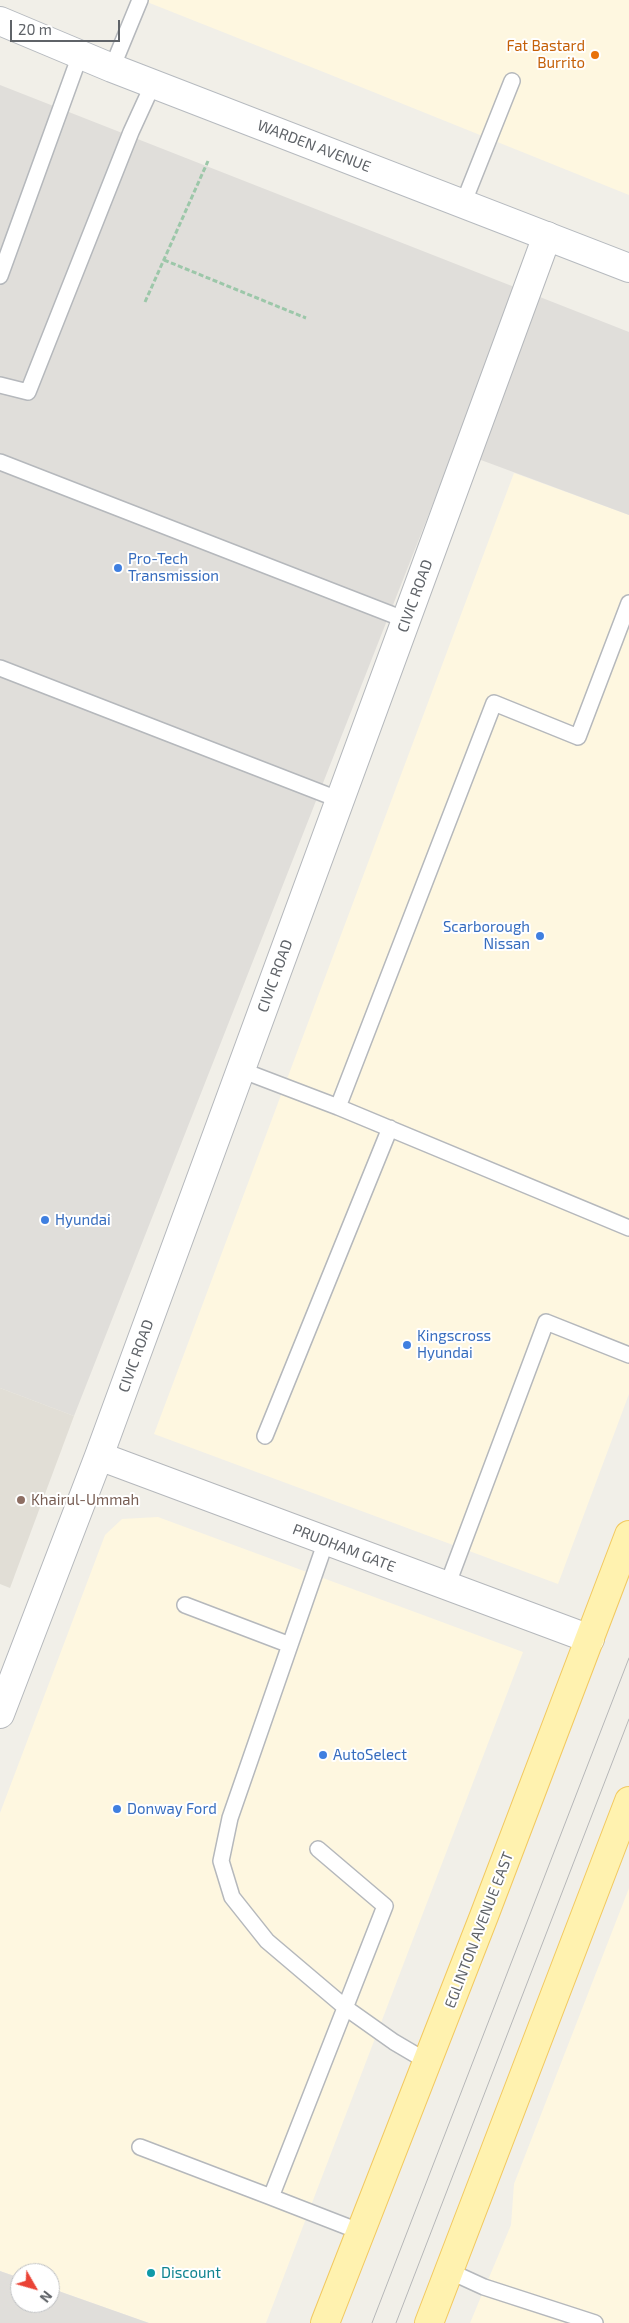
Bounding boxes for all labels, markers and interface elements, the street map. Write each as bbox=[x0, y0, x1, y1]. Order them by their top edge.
scale bar bbox=[12, 10, 122, 42]
text: 20 m bbox=[18, 20, 52, 38]
place label: Fat Bastard Burrito bbox=[506, 37, 585, 72]
marker: Fat Bastard Burrito bbox=[589, 49, 601, 61]
street label: WARDEN AVENUE bbox=[255, 116, 373, 176]
place label: Pro-Tech Transmission bbox=[128, 550, 219, 585]
street label: CIVIC ROAD bbox=[394, 557, 436, 635]
marker: Pro-Tech Transmission bbox=[112, 562, 124, 574]
place label: Scarborough Nissan bbox=[443, 918, 530, 953]
marker: Scarborough Nissan bbox=[534, 930, 546, 942]
street label: CIVIC ROAD bbox=[254, 937, 296, 1015]
place label: Hyundai bbox=[55, 1211, 111, 1229]
marker: Hyundai bbox=[39, 1214, 51, 1226]
street label: CIVIC ROAD bbox=[115, 1317, 157, 1395]
place label: Kingscross Hyundai bbox=[417, 1327, 491, 1362]
marker: Kingscross Hyundai bbox=[401, 1339, 413, 1351]
place label: Khairul-Ummah bbox=[31, 1491, 139, 1509]
marker: Khairul-Ummah bbox=[15, 1494, 27, 1506]
street label: PRUDHAM GATE bbox=[290, 1520, 398, 1576]
place label: AutoSelect bbox=[333, 1746, 407, 1764]
marker: AutoSelect bbox=[317, 1749, 329, 1761]
place label: Donway Ford bbox=[127, 1800, 217, 1818]
marker: Donway Ford bbox=[111, 1803, 123, 1815]
street label: EGLINTON AVENUE EAST bbox=[441, 1849, 517, 2011]
north arrow bbox=[10, 2263, 60, 2313]
place label: Discount bbox=[161, 2264, 221, 2282]
marker: Discount bbox=[145, 2267, 157, 2279]
text: N bbox=[37, 2288, 56, 2306]

